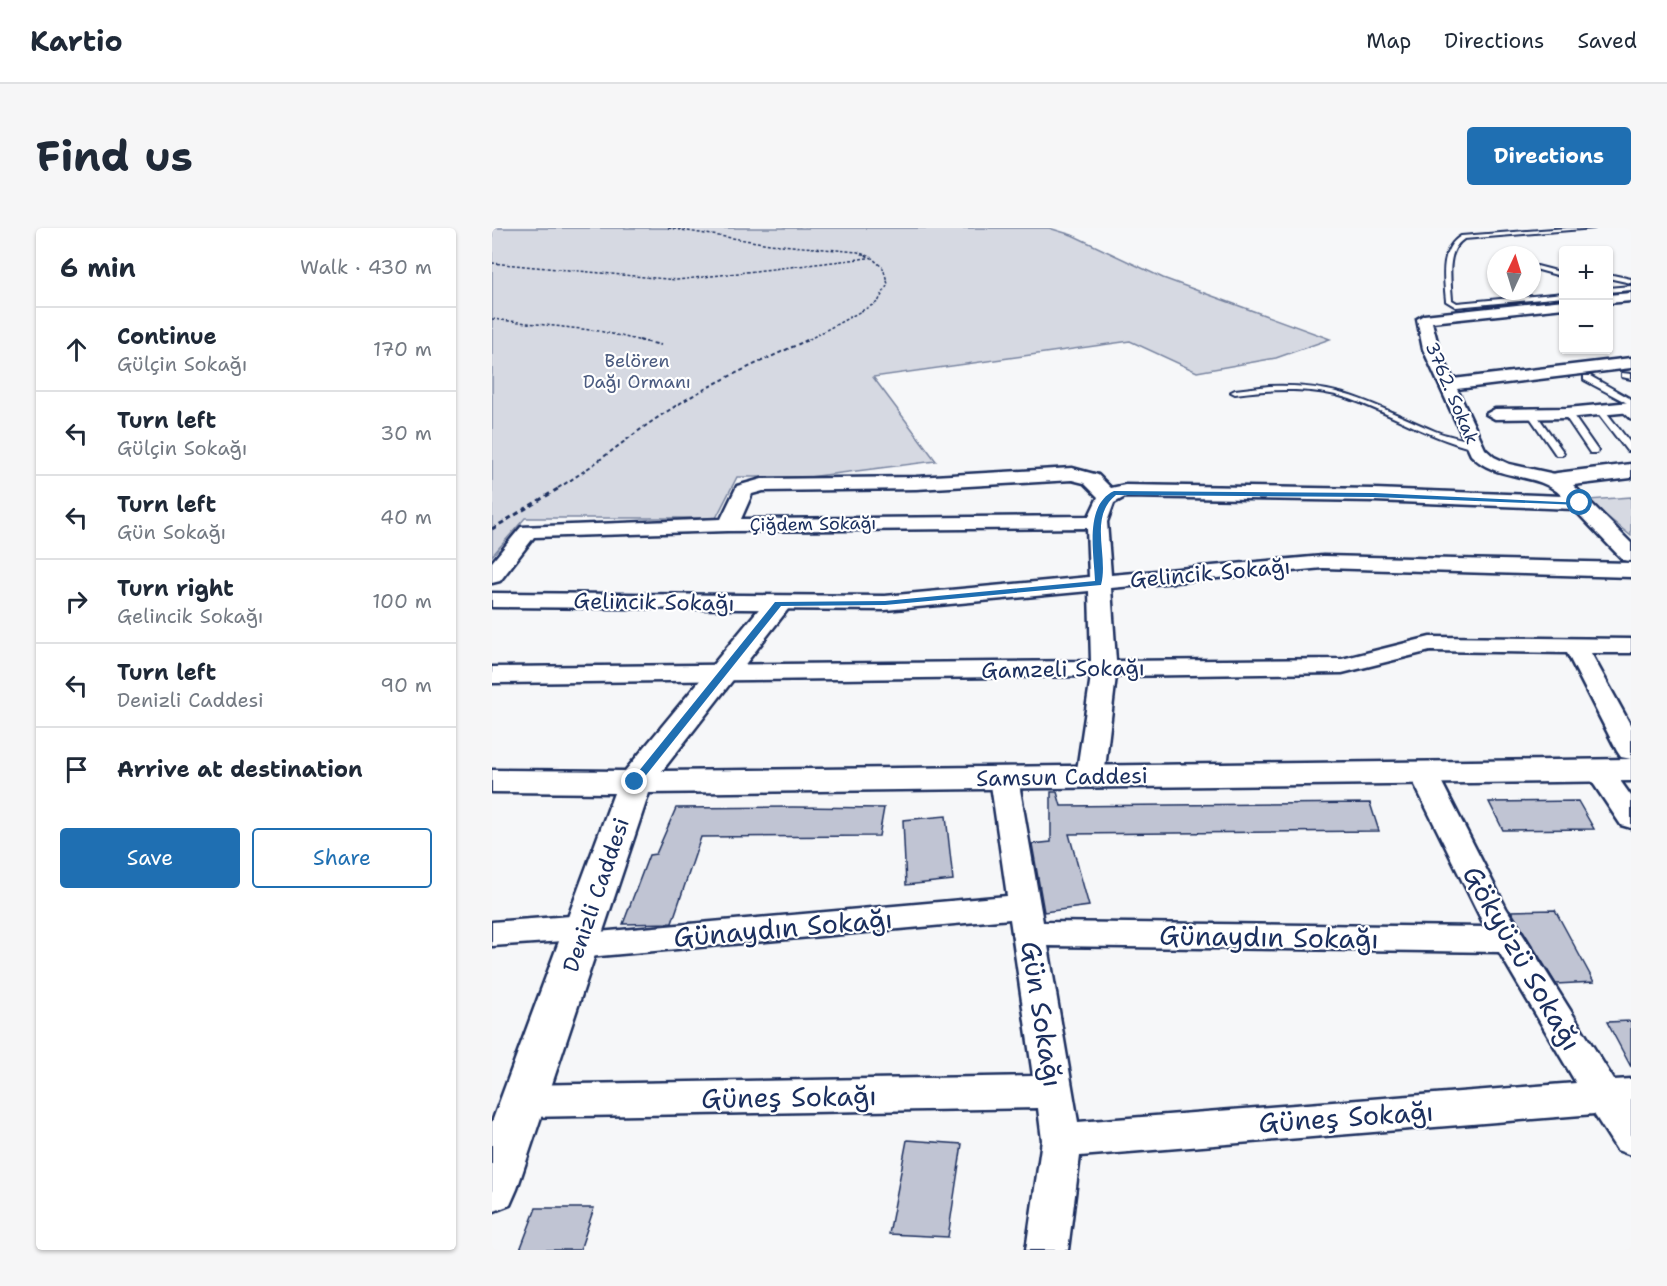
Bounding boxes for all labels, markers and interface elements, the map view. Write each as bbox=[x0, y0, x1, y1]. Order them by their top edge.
text: Kartio bbox=[30, 22, 123, 60]
text: Map bbox=[1366, 27, 1411, 55]
text: Directions bbox=[1444, 27, 1544, 55]
text: Saved bbox=[1577, 27, 1637, 55]
button: Directions bbox=[1467, 127, 1631, 185]
text: Find us bbox=[36, 128, 193, 184]
north arrow bbox=[1487, 246, 1541, 300]
map controls bbox=[1559, 246, 1613, 354]
button: + bbox=[1559, 246, 1613, 300]
text: 6 min bbox=[60, 250, 136, 285]
text: Walk · 430 m bbox=[300, 254, 432, 280]
button: − bbox=[1559, 300, 1613, 354]
text: Continue bbox=[117, 322, 217, 351]
icon: ahead bbox=[60, 333, 93, 366]
text: 170 m bbox=[373, 336, 432, 362]
street label: 3762. Sokak bbox=[1420, 338, 1484, 448]
park label: Belören Dağı Ormanı bbox=[583, 349, 691, 394]
text: Gülçin Sokağı bbox=[117, 351, 247, 377]
text: Turn left bbox=[117, 406, 216, 435]
icon: left bbox=[60, 417, 93, 450]
text: 30 m bbox=[380, 420, 432, 446]
text: Gülçin Sokağı bbox=[117, 435, 247, 461]
route start bbox=[1566, 489, 1592, 515]
text: Turn left bbox=[117, 490, 216, 519]
icon: left bbox=[60, 501, 93, 534]
text: 40 m bbox=[380, 504, 432, 530]
street label: Çiğdem Sokağı bbox=[749, 511, 877, 537]
text: Gün Sokağı bbox=[117, 519, 226, 545]
street label: Gelincik Sokağı bbox=[1128, 552, 1292, 594]
text: Turn right bbox=[117, 574, 234, 603]
icon: right bbox=[60, 585, 93, 618]
street label: Gelincik Sokağı bbox=[573, 586, 735, 618]
text: 100 m bbox=[372, 588, 432, 614]
text: Gelincik Sokağı bbox=[117, 603, 263, 629]
street label: Gamzeli Sokağı bbox=[981, 653, 1145, 685]
text: Turn left bbox=[117, 658, 216, 687]
icon: left bbox=[60, 669, 93, 702]
text: 90 m bbox=[380, 672, 432, 698]
text: Denizli Caddesi bbox=[117, 687, 264, 713]
icon: arrive bbox=[60, 753, 93, 786]
text: Arrive at destination bbox=[117, 755, 363, 784]
street label: Samsun Caddesi bbox=[976, 761, 1148, 793]
route end bbox=[621, 768, 647, 794]
street label: Denizli Caddesi bbox=[556, 814, 636, 976]
button: Save bbox=[60, 828, 240, 888]
button: Share bbox=[252, 828, 432, 888]
street label: Gökyüzü Sokağı bbox=[1454, 859, 1590, 1057]
street label: Günaydın Sokağı bbox=[672, 900, 894, 956]
street label: Günaydın Sokağı bbox=[1159, 917, 1379, 957]
street label: Gün Sokağı bbox=[1012, 938, 1072, 1090]
street label: Güneş Sokağı bbox=[701, 1077, 877, 1117]
street label: Güneş Sokağı bbox=[1257, 1092, 1435, 1142]

